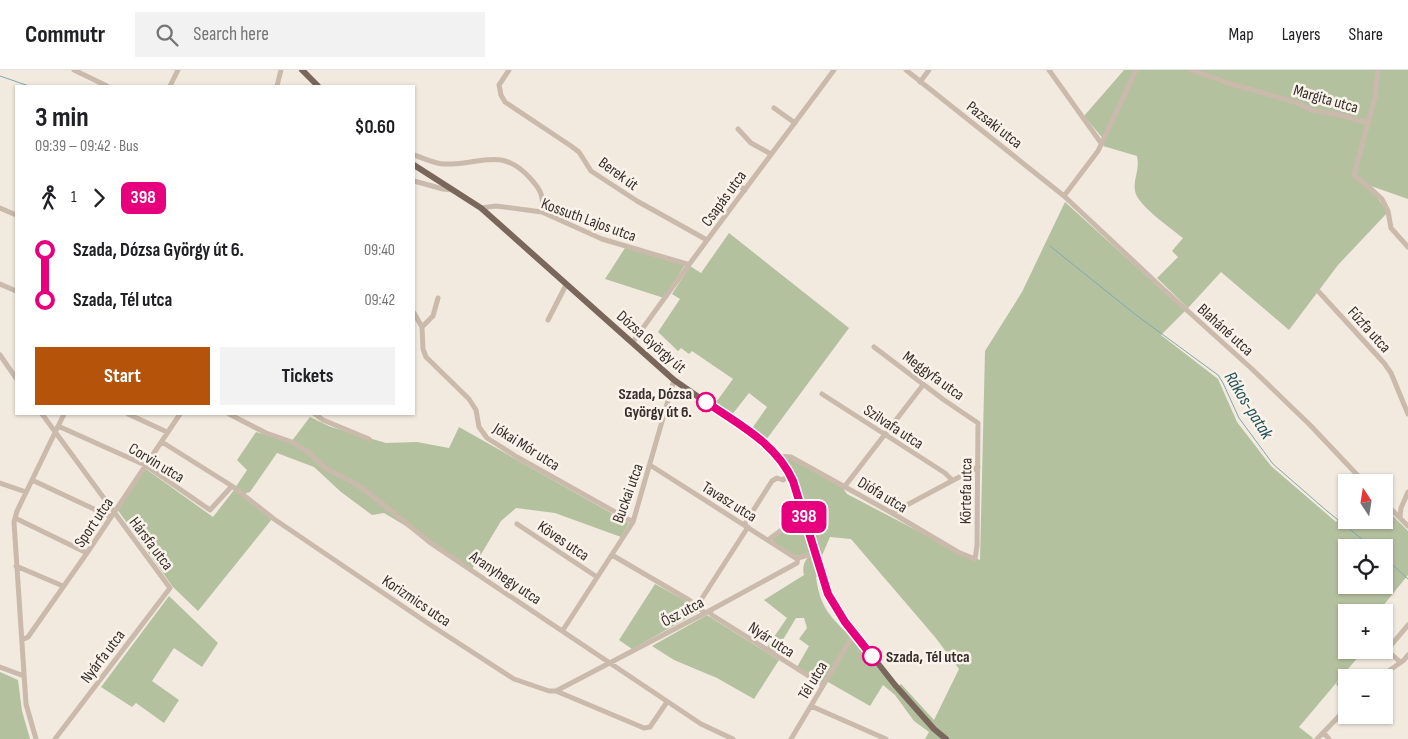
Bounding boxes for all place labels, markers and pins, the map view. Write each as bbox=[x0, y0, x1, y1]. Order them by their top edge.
place label: Szada, Dózsa György út 6. bbox=[618, 385, 692, 422]
marker: Szada, Dózsa György út 6. bbox=[696, 392, 716, 412]
marker: Szada, Tél utca bbox=[862, 646, 882, 666]
place label: Szada, Tél utca bbox=[886, 648, 970, 667]

